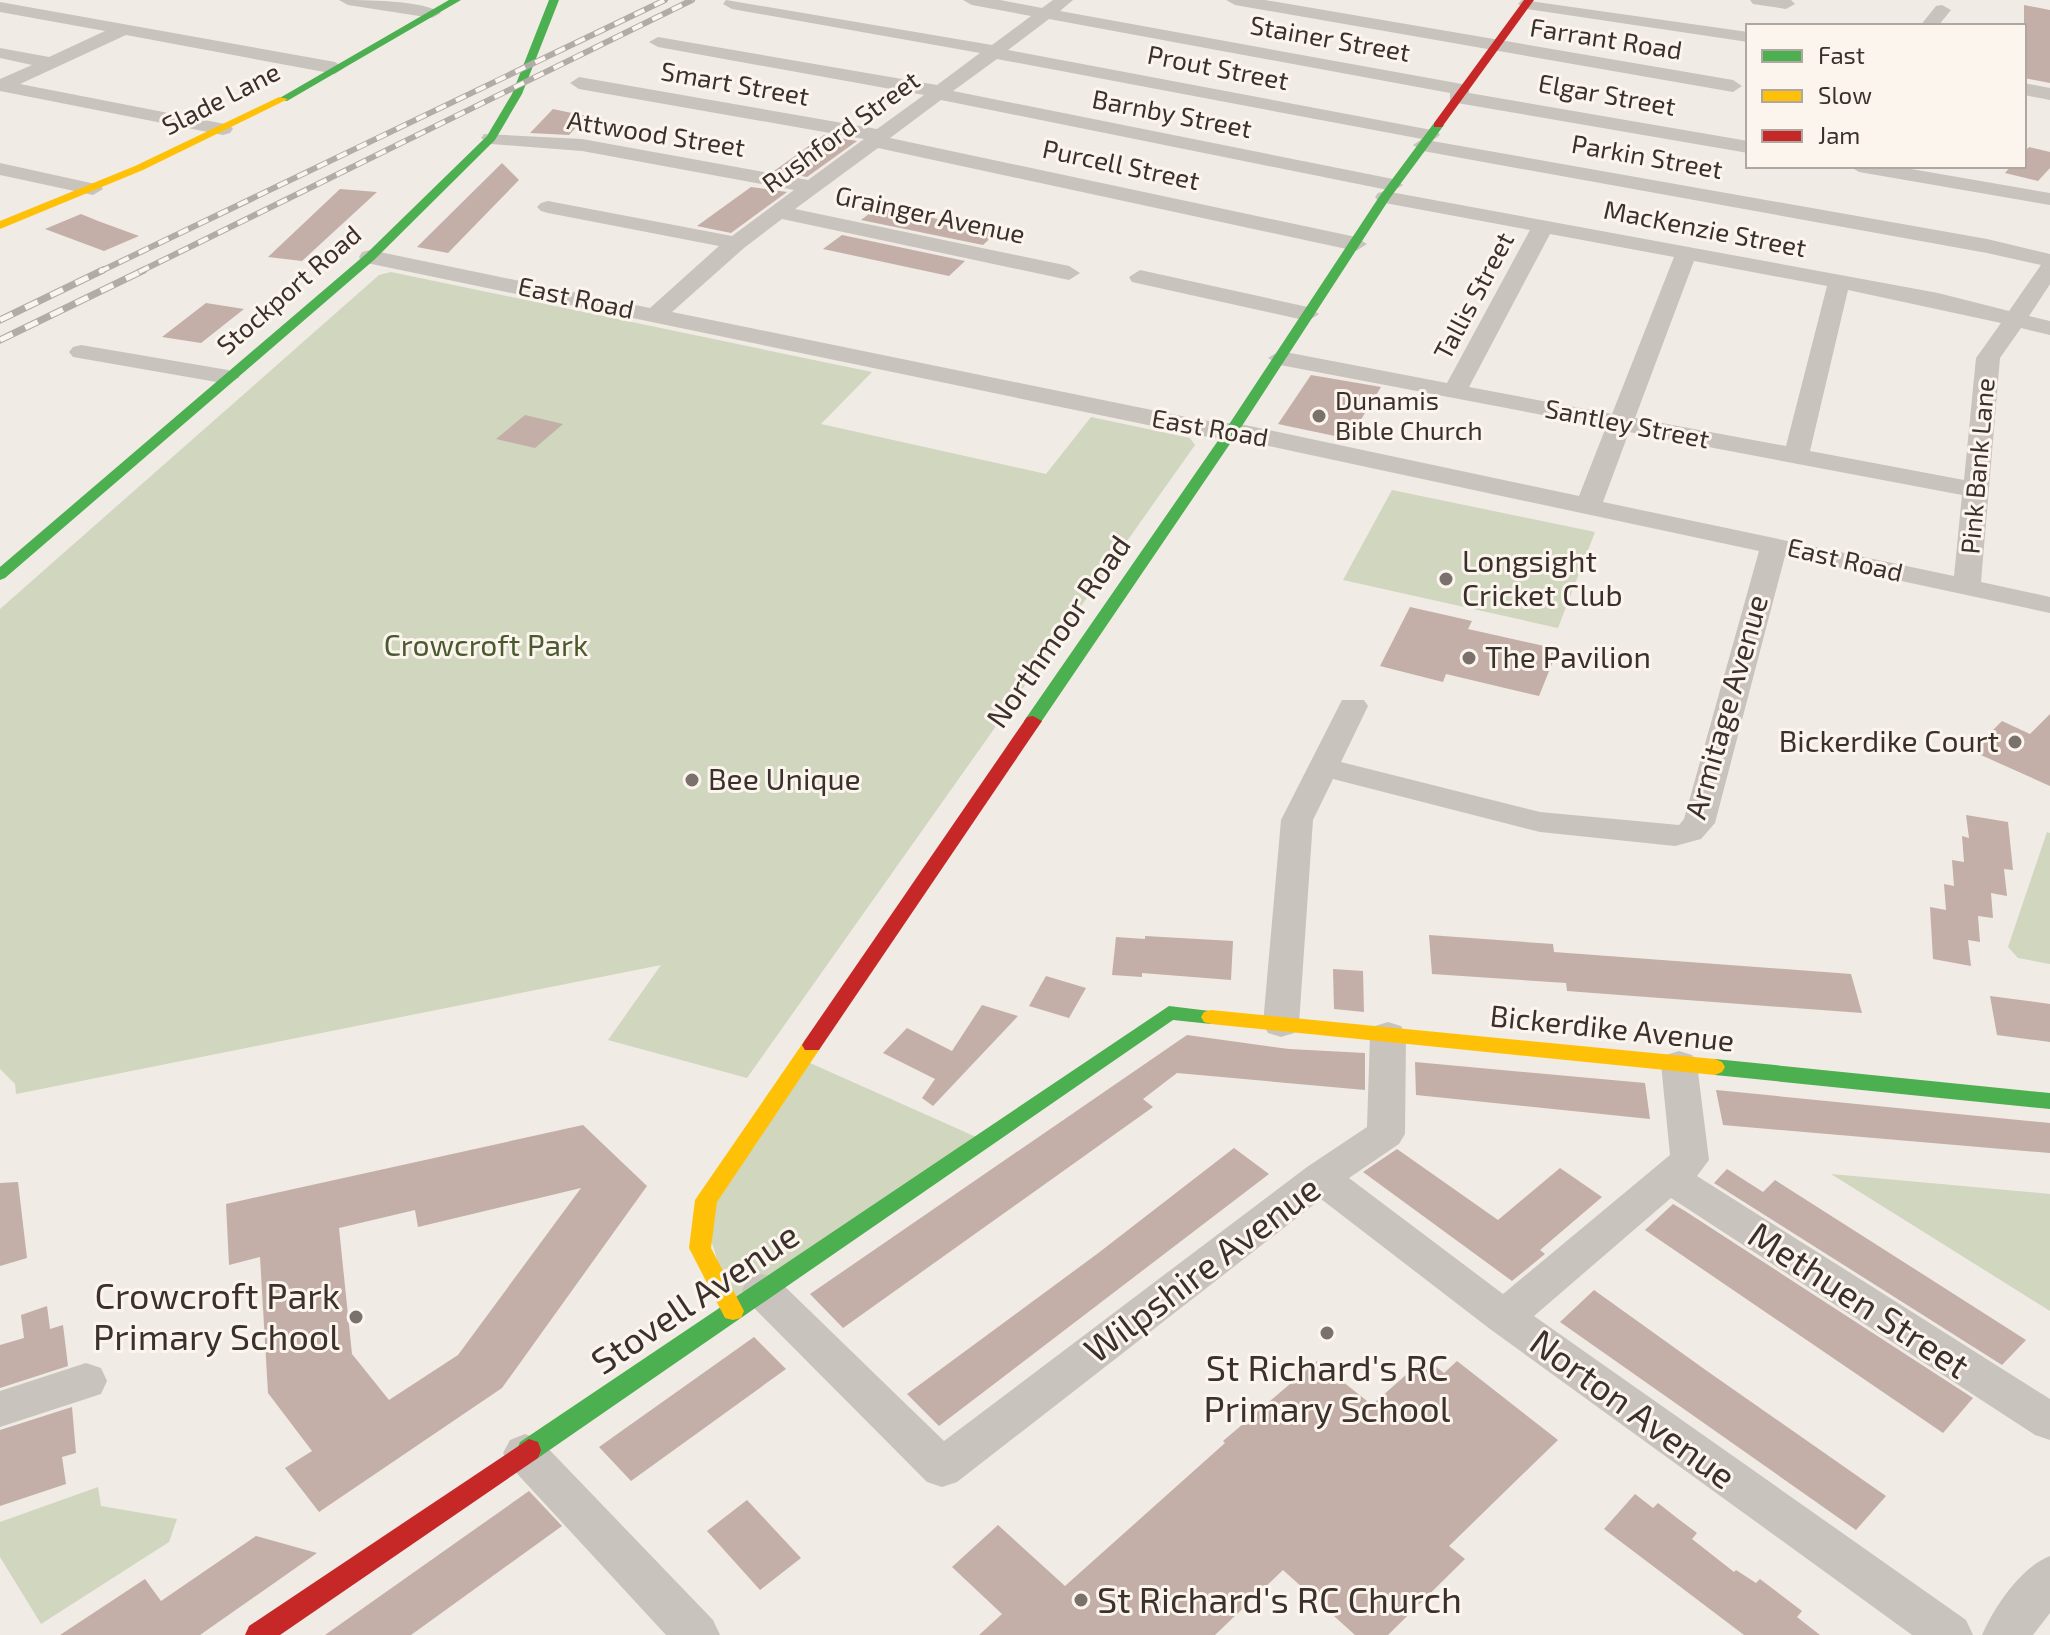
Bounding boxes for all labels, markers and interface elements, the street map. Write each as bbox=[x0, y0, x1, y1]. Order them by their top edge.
street label: Stainer Street bbox=[1248, 8, 1413, 67]
street label: Farrant Road bbox=[1528, 10, 1684, 65]
legend bbox=[1746, 24, 2026, 168]
street label: Prout Street bbox=[1145, 38, 1292, 95]
text: Fast bbox=[1818, 40, 1865, 69]
street label: Smart Street bbox=[659, 54, 812, 111]
street label: Slade Lane bbox=[156, 55, 284, 141]
street label: Rushford Street bbox=[755, 63, 925, 198]
street label: Elgar Street bbox=[1536, 66, 1678, 121]
text: Slow bbox=[1818, 80, 1872, 109]
street label: Barnby Street bbox=[1090, 82, 1255, 143]
street label: Attwood Street bbox=[565, 103, 747, 162]
text: Jam bbox=[1818, 120, 1860, 149]
street label: Parkin Street bbox=[1569, 127, 1725, 184]
street label: Purcell Street bbox=[1040, 132, 1203, 195]
street label: Grainger Avenue bbox=[833, 178, 1028, 249]
street label: MacKenzie Street bbox=[1601, 193, 1809, 262]
street label: Stockport Road bbox=[210, 218, 366, 360]
street label: Tallis Street bbox=[1426, 226, 1519, 364]
street label: East Road bbox=[516, 269, 637, 324]
street label: Pink Bank Lane bbox=[1953, 377, 2000, 555]
place label: Dunamis Bible Church bbox=[1335, 384, 1483, 445]
street label: Santley Street bbox=[1543, 391, 1712, 454]
street label: East Road bbox=[1150, 401, 1271, 452]
marker: Dunamis Bible Church bbox=[1310, 407, 1328, 425]
street label: Northmoor Road bbox=[978, 528, 1137, 734]
street label: East Road bbox=[1785, 530, 1906, 587]
place label: Longsight Cricket Club bbox=[1462, 542, 1623, 612]
marker: Longsight Cricket Club bbox=[1437, 570, 1455, 588]
street label: Armitage Avenue bbox=[1676, 590, 1774, 823]
park label: Crowcroft Park bbox=[384, 626, 588, 662]
place label: The Pavilion bbox=[1485, 638, 1651, 674]
marker: The Pavilion bbox=[1460, 649, 1478, 667]
place label: Bickerdike Court bbox=[1779, 722, 1999, 758]
marker: Bickerdike Court bbox=[2006, 733, 2024, 751]
place label: Bee Unique bbox=[708, 760, 861, 796]
marker: Bee Unique bbox=[683, 771, 701, 789]
street label: Bickerdike Avenue bbox=[1488, 996, 1736, 1058]
street label: Wilpshire Avenue bbox=[1075, 1165, 1327, 1370]
street label: Methuen Street bbox=[1741, 1211, 1978, 1386]
street label: Stovell Avenue bbox=[582, 1212, 806, 1382]
place label: Crowcroft Park Primary School bbox=[93, 1273, 340, 1357]
marker: Crowcroft Park Primary School bbox=[347, 1308, 365, 1326]
street label: Norton Avenue bbox=[1523, 1319, 1745, 1497]
marker: St Richard's RC Primary School bbox=[1318, 1324, 1336, 1342]
place label: St Richard's RC Primary School bbox=[1204, 1345, 1451, 1429]
place label: St Richard's RC Church bbox=[1097, 1577, 1462, 1620]
marker: St Richard's RC Church bbox=[1072, 1591, 1090, 1609]

